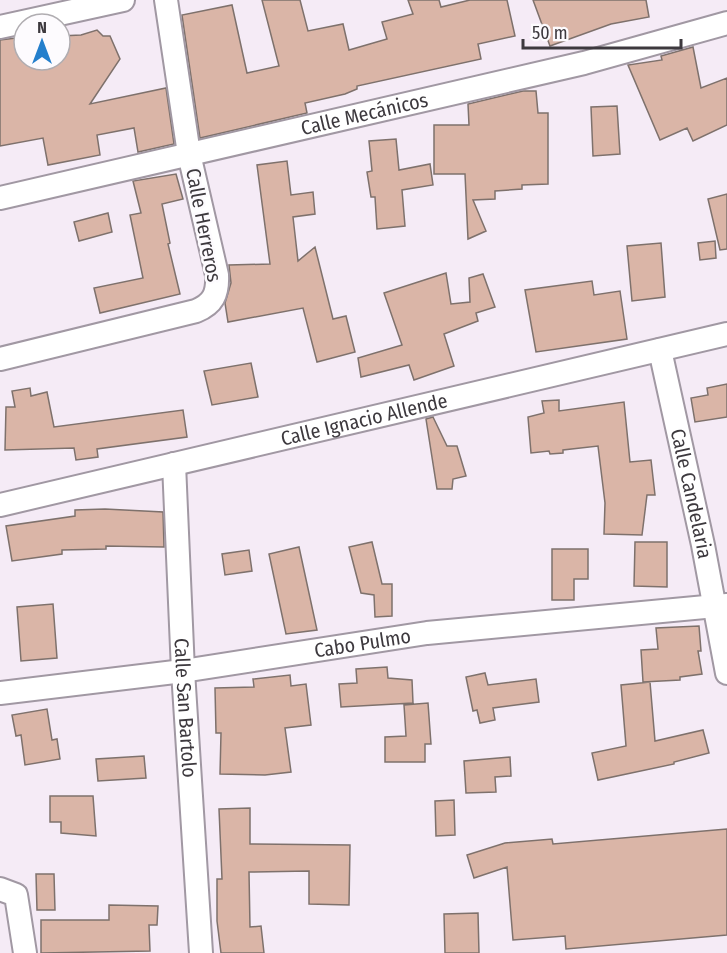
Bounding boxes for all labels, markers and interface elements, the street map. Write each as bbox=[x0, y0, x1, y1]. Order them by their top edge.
north arrow bbox=[12, 12, 72, 72]
scale bar bbox=[523, 12, 680, 50]
text: N bbox=[37, 18, 47, 37]
text: 50 m bbox=[532, 22, 568, 44]
street label: Calle Mecánicos bbox=[298, 87, 430, 140]
street label: Calle Herreros bbox=[181, 166, 227, 284]
street label: Calle Ignacio Allende bbox=[278, 388, 450, 451]
street label: Calle Candelaria bbox=[666, 426, 717, 561]
street label: Cabo Pulmo bbox=[313, 624, 412, 662]
street label: Calle San Bartolo bbox=[170, 637, 202, 778]

